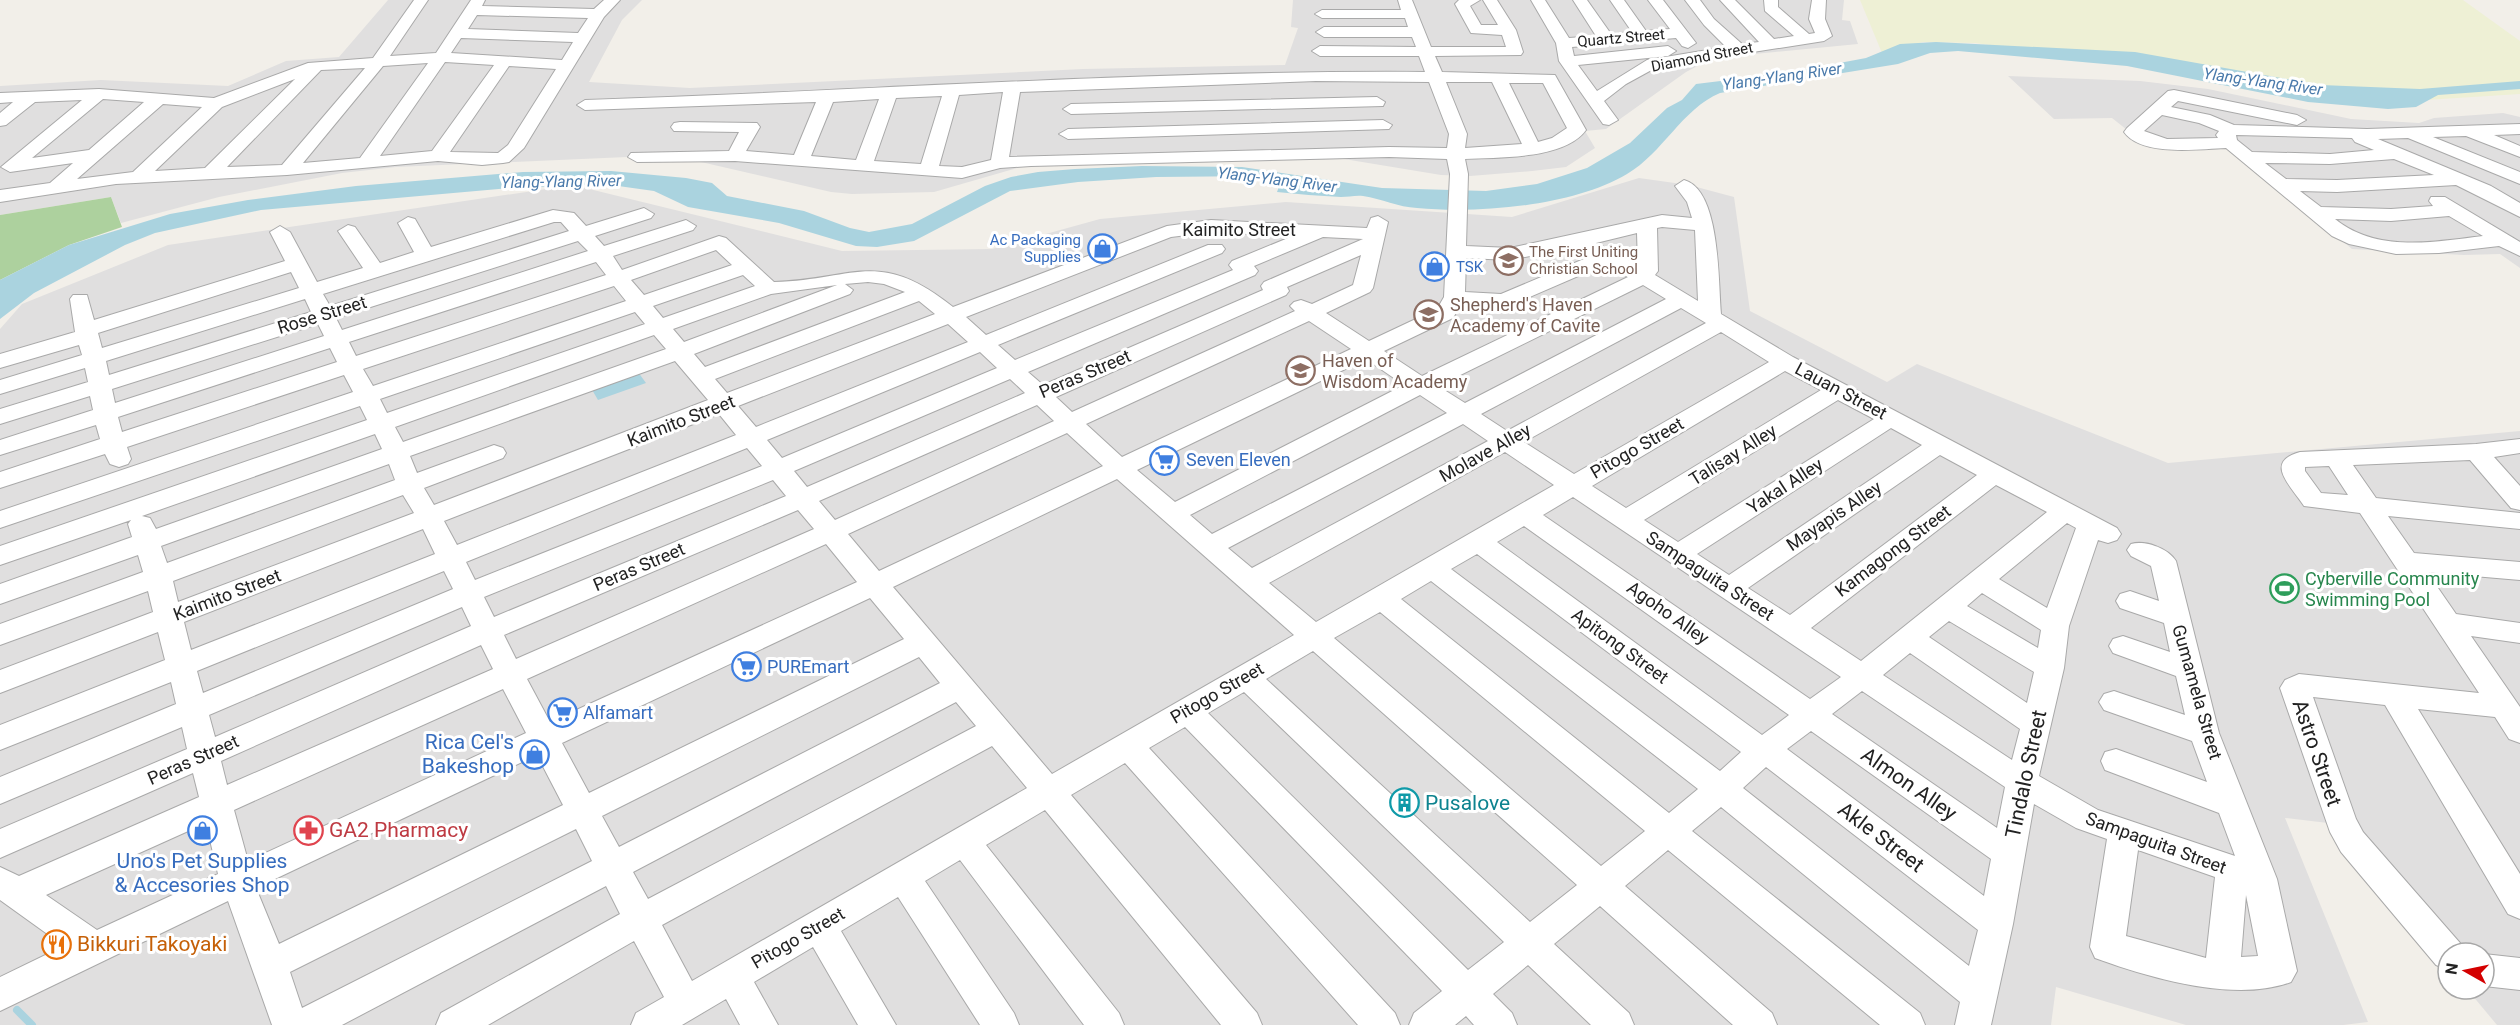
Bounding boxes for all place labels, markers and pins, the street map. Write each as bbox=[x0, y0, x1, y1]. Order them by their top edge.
place label: Ac Packaging Supplies bbox=[990, 231, 1081, 266]
shop icon: Ac Packaging Supplies bbox=[1086, 233, 1118, 265]
place label: The First Uniting Christian School bbox=[1529, 243, 1638, 278]
school or university icon: The First Uniting Christian School bbox=[1492, 245, 1524, 277]
shop icon: TSK bbox=[1419, 251, 1451, 283]
place label: TSK bbox=[1456, 258, 1484, 276]
place label: Shepherd's Haven Academy of Cavite bbox=[1450, 294, 1600, 336]
school or university icon: Shepherd's Haven Academy of Cavite bbox=[1413, 299, 1445, 331]
place label: Haven of Wisdom Academy bbox=[1322, 350, 1468, 392]
school or university icon: Haven of Wisdom Academy bbox=[1285, 355, 1317, 387]
supermarket icon: Seven Eleven bbox=[1149, 444, 1181, 476]
place label: Seven Eleven bbox=[1186, 449, 1291, 470]
place label: Cyberville Community Swimming Pool bbox=[2305, 568, 2480, 610]
sports icon: Cyberville Community Swimming Pool bbox=[2268, 573, 2300, 605]
supermarket icon: PUREmart bbox=[730, 651, 762, 683]
place label: PUREmart bbox=[767, 656, 849, 677]
supermarket icon: Alfamart bbox=[546, 697, 578, 729]
place label: Alfamart bbox=[583, 702, 653, 723]
place label: Rica Cel's Bakeshop bbox=[422, 730, 514, 778]
shop icon: Rica Cel's Bakeshop bbox=[519, 738, 551, 770]
building icon: Pusalove bbox=[1388, 787, 1420, 819]
place label: Pusalove bbox=[1425, 791, 1510, 815]
shop icon: Uno's Pet Supplies & Accesories Shop bbox=[186, 814, 218, 846]
pharmacy icon: GA2 Pharmacy bbox=[292, 814, 324, 846]
place label: GA2 Pharmacy bbox=[329, 818, 468, 842]
place label: Uno's Pet Supplies & Accesories Shop bbox=[114, 849, 290, 897]
restaurant icon: Bikkuri Takoyaki bbox=[40, 928, 72, 960]
place label: Bikkuri Takoyaki bbox=[77, 932, 227, 956]

